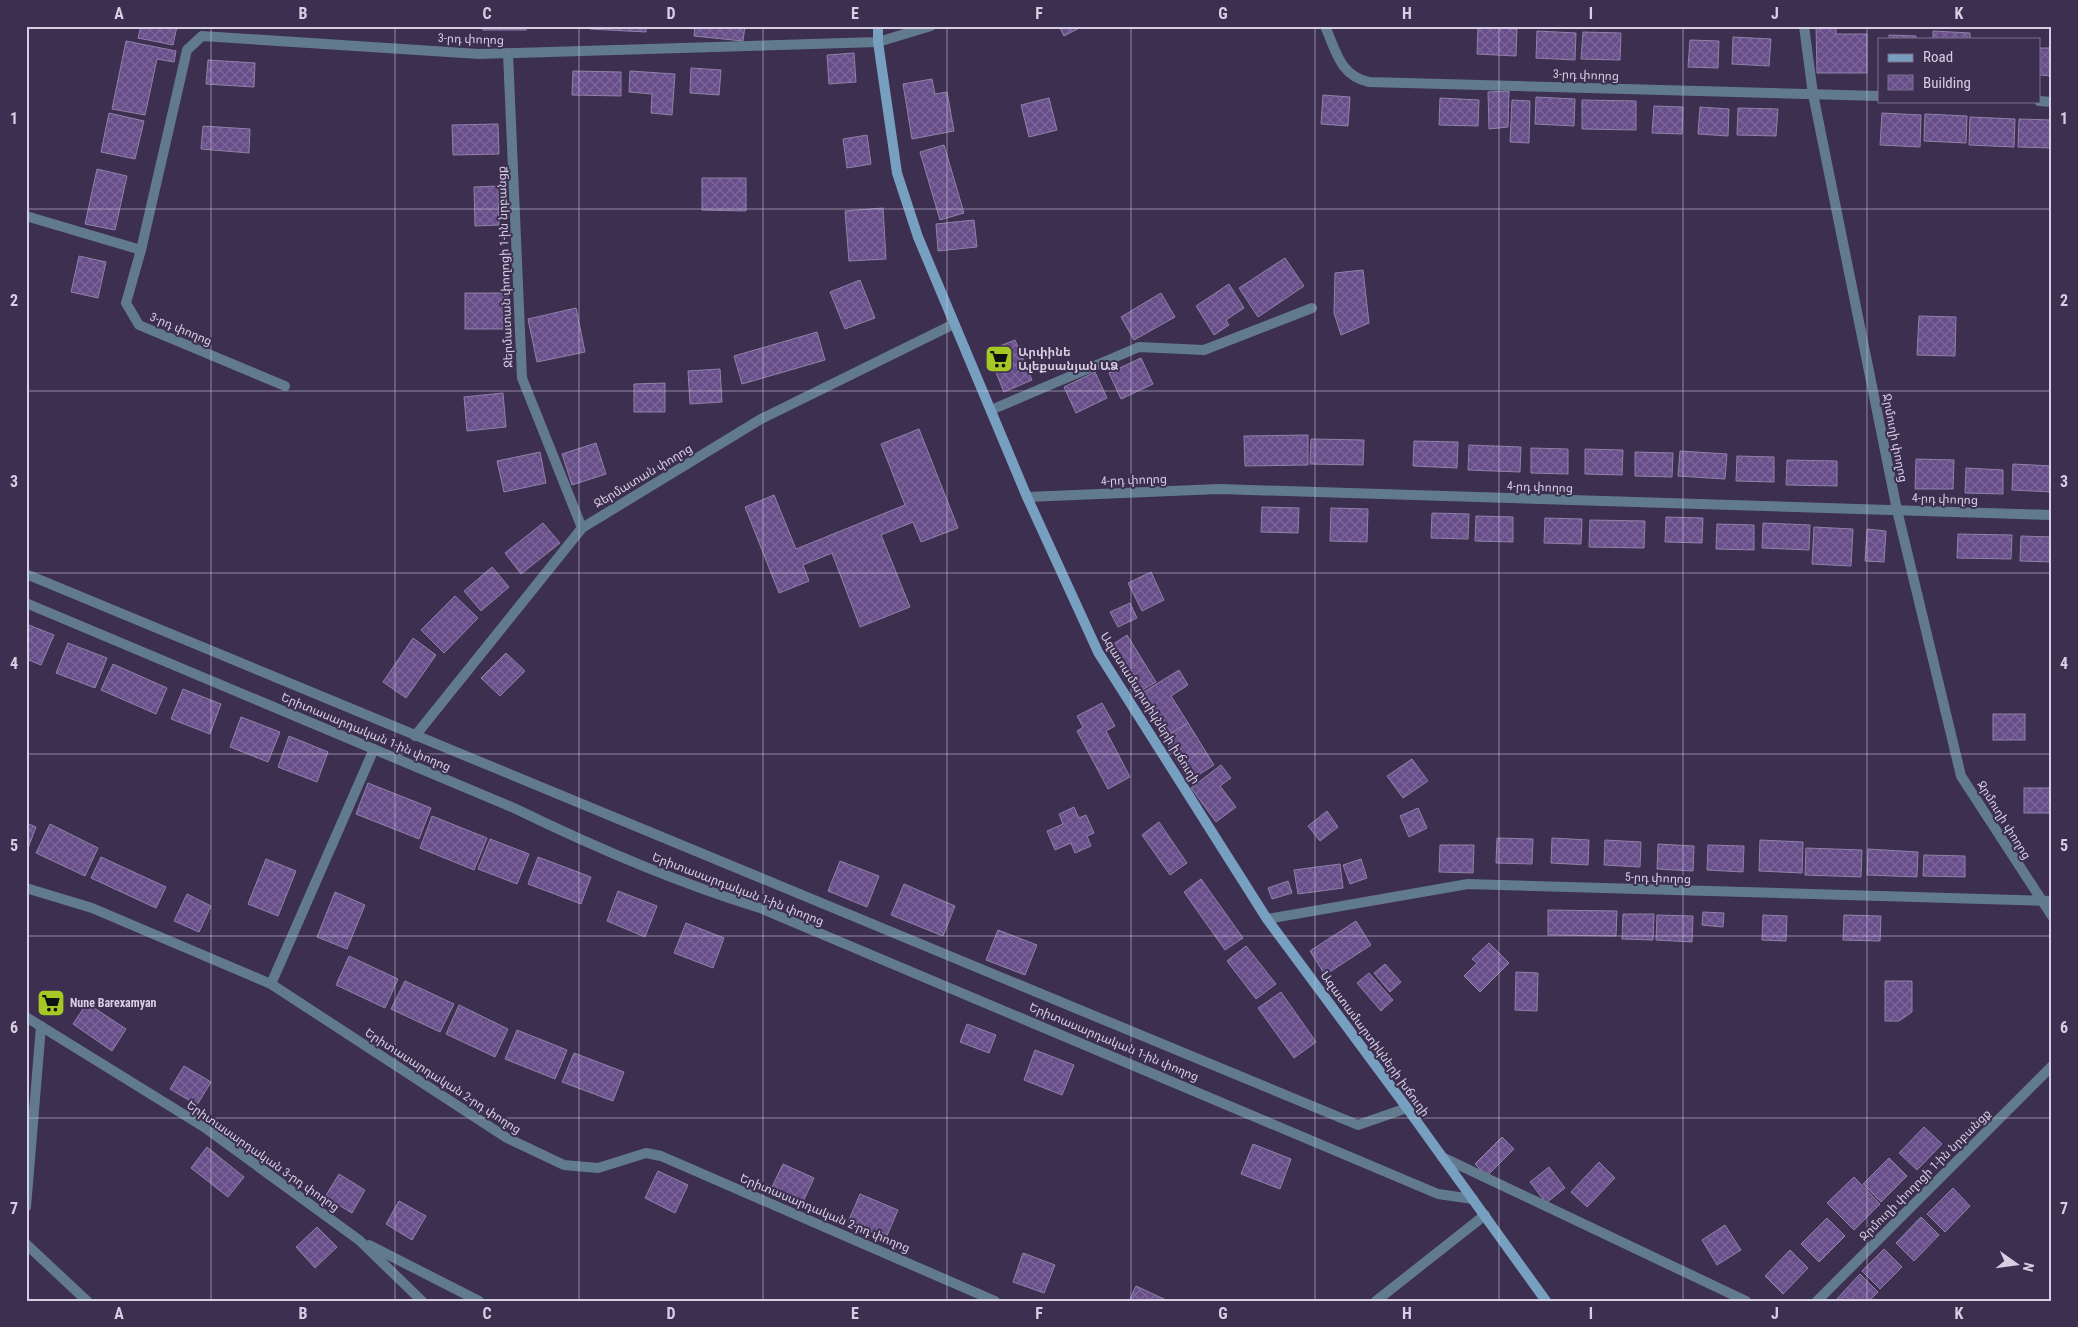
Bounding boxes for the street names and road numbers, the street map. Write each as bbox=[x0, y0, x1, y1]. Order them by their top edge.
street label: 3-րդ փողոց bbox=[438, 31, 504, 47]
street label: 3-րդ փողոց bbox=[1553, 67, 1619, 83]
street label: Ջերմատան փողոցի 1-ին նրբանցք bbox=[494, 166, 516, 368]
street label: 3-րդ փողոց bbox=[148, 310, 214, 348]
street label: Ջրմուղի փողոց bbox=[1880, 393, 1910, 483]
street label: Ջերմատան փողոց bbox=[591, 441, 695, 511]
street label: 4-րդ փողոց bbox=[1101, 472, 1167, 488]
street label: 4-րդ փողոց bbox=[1507, 479, 1573, 495]
street label: 4-րդ փողոց bbox=[1912, 491, 1978, 507]
street label: Ազատամարտիկների խճուղի bbox=[1097, 630, 1203, 786]
street label: Երիտասարդական 1-ին փողոց bbox=[279, 690, 453, 774]
street label: Ջրմուղի փողոց bbox=[1974, 778, 2034, 862]
street label: Երիտասարդական 1-ին փողոց bbox=[650, 850, 826, 928]
street label: 5-րդ փողոց bbox=[1625, 870, 1691, 886]
street label: Ազատամարտիկների խճուղի bbox=[1318, 969, 1432, 1119]
street label: Երիտասարդական 1-ին փողոց bbox=[1027, 1000, 1201, 1084]
street label: Երիտասարդական 2-րդ փողոց bbox=[362, 1025, 524, 1137]
street label: Երիտասարդական 3-րդ փողոց bbox=[184, 1098, 342, 1214]
street label: Ջրմուղի փողոցի 1-ին նրբանցք bbox=[1856, 1106, 1994, 1244]
street label: Երիտասարդական 2-րդ փողոց bbox=[738, 1171, 912, 1255]

